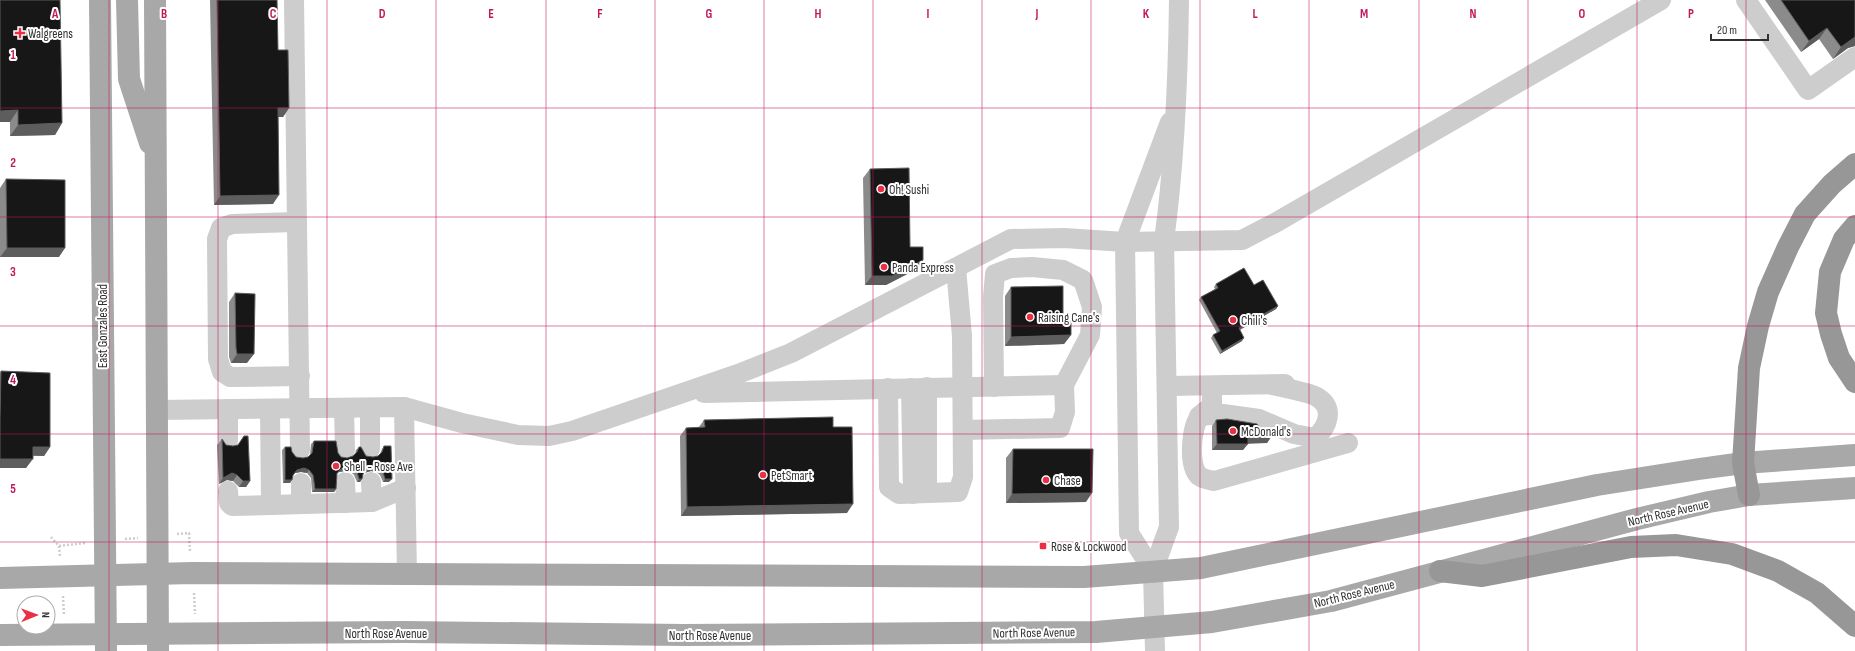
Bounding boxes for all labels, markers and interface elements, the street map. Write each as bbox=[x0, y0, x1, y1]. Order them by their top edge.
text: A bbox=[51, 6, 59, 22]
text: B bbox=[161, 6, 167, 22]
text: C bbox=[270, 6, 277, 22]
text: D bbox=[379, 6, 386, 22]
text: E bbox=[488, 6, 494, 22]
text: F bbox=[597, 6, 603, 22]
text: G bbox=[706, 6, 713, 22]
text: H bbox=[815, 6, 822, 22]
text: I bbox=[927, 6, 930, 22]
text: J bbox=[1035, 6, 1039, 22]
text: K bbox=[1143, 6, 1150, 22]
text: L bbox=[1252, 6, 1258, 22]
text: M bbox=[1360, 6, 1368, 22]
text: N bbox=[1470, 6, 1477, 22]
text: O bbox=[1579, 6, 1586, 22]
text: P bbox=[1688, 6, 1694, 22]
scale bar bbox=[1711, 16, 1768, 42]
text: 20 m bbox=[1717, 23, 1737, 38]
place label: Walgreens bbox=[28, 26, 73, 42]
marker: Walgreens bbox=[15, 28, 25, 38]
text: 1 bbox=[10, 47, 16, 63]
text: 2 bbox=[10, 155, 16, 171]
place label: Oh! Sushi bbox=[889, 182, 929, 198]
marker: Oh! Sushi bbox=[876, 184, 886, 194]
place label: Panda Express bbox=[892, 260, 954, 276]
marker: Panda Express bbox=[879, 262, 889, 272]
text: 3 bbox=[10, 264, 16, 280]
street label: East Gonzales Road bbox=[95, 284, 111, 368]
place label: Raising Cane's bbox=[1038, 310, 1100, 326]
marker: Raising Cane's bbox=[1025, 312, 1035, 322]
place label: Chili's bbox=[1241, 313, 1267, 329]
marker: Chili's bbox=[1228, 315, 1238, 325]
text: 4 bbox=[10, 372, 16, 388]
place label: McDonald's bbox=[1241, 424, 1291, 440]
marker: McDonald's bbox=[1228, 426, 1238, 436]
place label: Shell - Rose Ave bbox=[344, 459, 413, 475]
marker: Shell - Rose Ave bbox=[331, 461, 341, 471]
place label: PetSmart bbox=[771, 468, 812, 484]
marker: PetSmart bbox=[758, 470, 768, 480]
place label: Chase bbox=[1054, 473, 1081, 489]
marker: Chase bbox=[1041, 475, 1051, 485]
text: 5 bbox=[10, 481, 16, 497]
street label: North Rose Avenue bbox=[1626, 496, 1710, 530]
place label: Rose & Lockwood bbox=[1051, 539, 1127, 555]
marker: Rose & Lockwood bbox=[1038, 541, 1048, 551]
street label: North Rose Avenue bbox=[1312, 576, 1396, 612]
north arrow bbox=[16, 595, 56, 635]
text: N bbox=[39, 612, 52, 618]
street label: North Rose Avenue bbox=[993, 624, 1075, 642]
street label: North Rose Avenue bbox=[345, 626, 427, 642]
street label: North Rose Avenue bbox=[669, 628, 751, 644]

